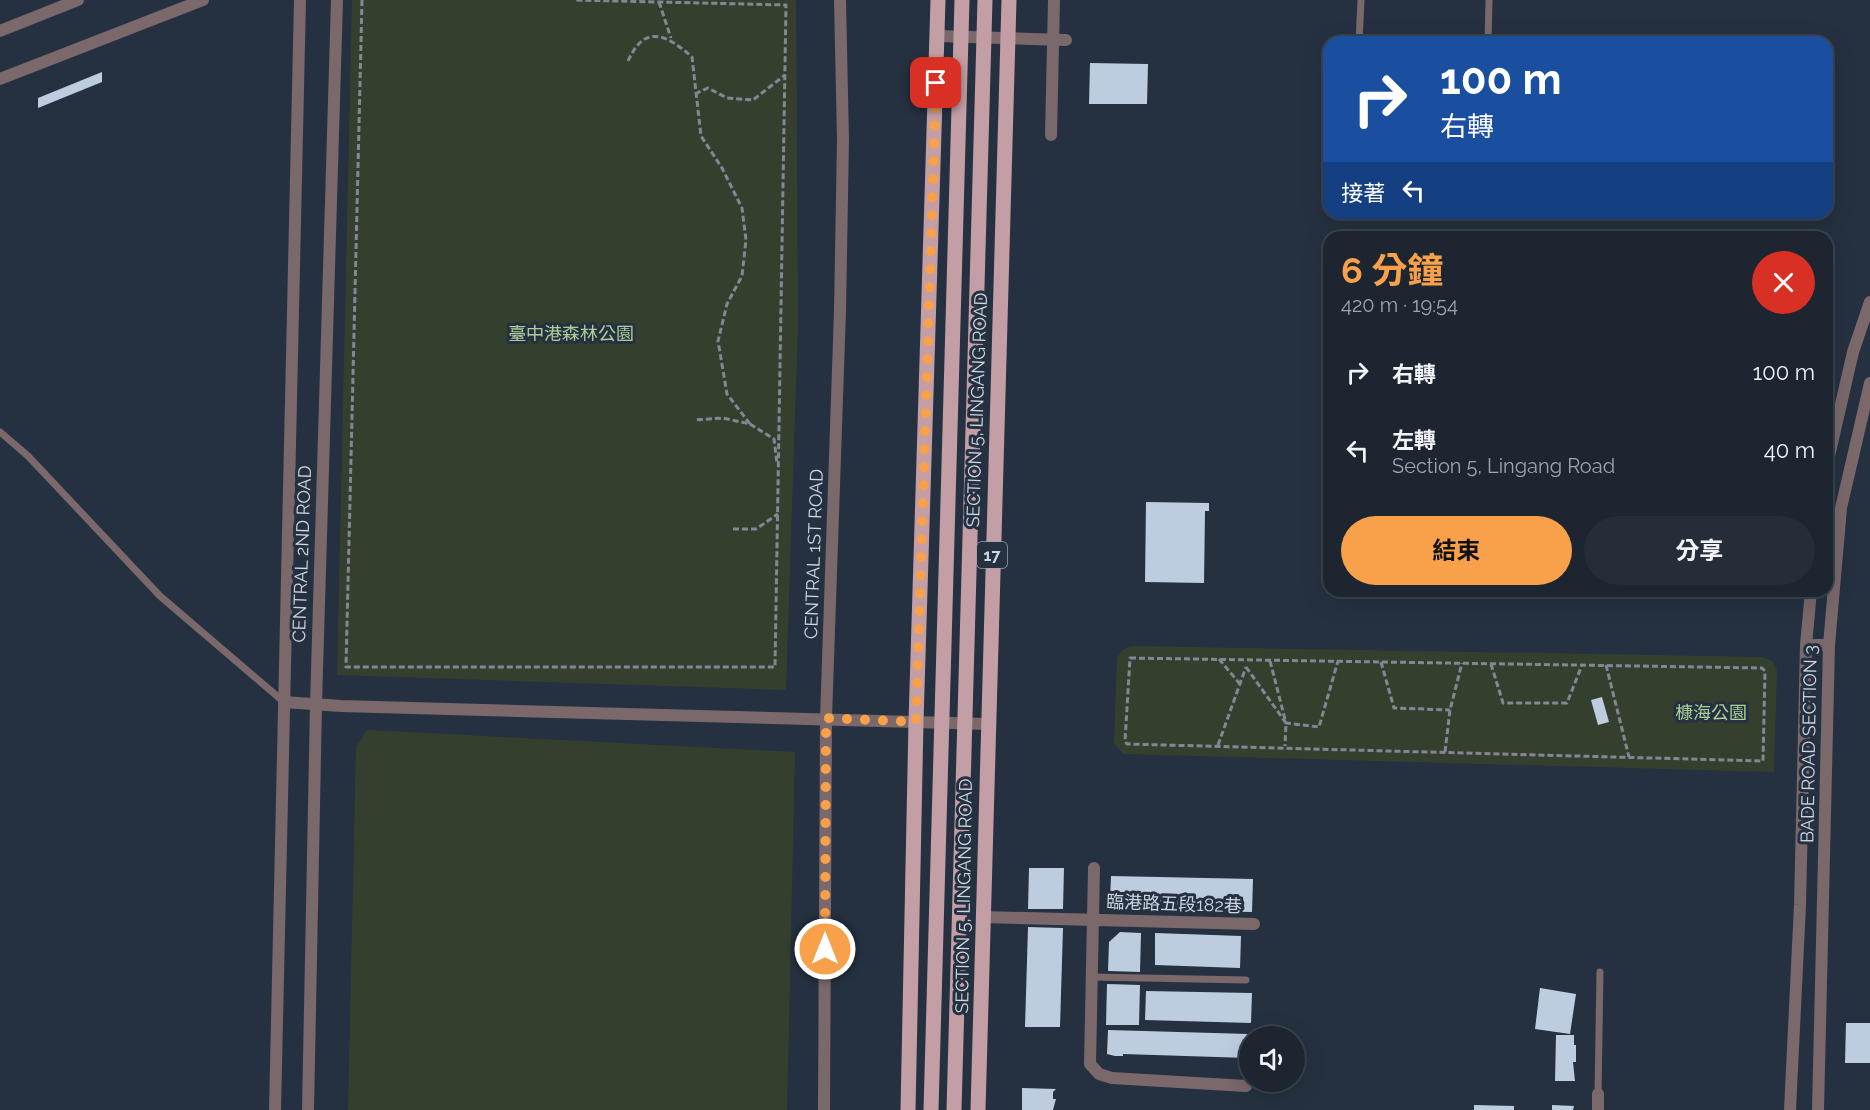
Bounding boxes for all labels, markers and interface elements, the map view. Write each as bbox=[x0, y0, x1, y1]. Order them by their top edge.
text: 100 m bbox=[1440, 55, 1562, 104]
pin bbox=[910, 57, 961, 108]
icon: right bbox=[1341, 60, 1419, 138]
icon: arrive bbox=[919, 66, 952, 99]
text: 右轉 bbox=[1440, 111, 1494, 142]
icon: left bbox=[1397, 174, 1430, 207]
text: 接著 bbox=[1341, 180, 1385, 206]
text: 6 分鐘 bbox=[1341, 249, 1444, 291]
button: close bbox=[1752, 251, 1815, 314]
street label: SECTION 5, LINGANG ROAD bbox=[962, 292, 991, 528]
text: 420 m · 19:54 bbox=[1341, 293, 1458, 317]
park label: 臺中港森林公園 bbox=[508, 323, 634, 344]
icon: right bbox=[1341, 356, 1374, 389]
text: 100 m bbox=[1753, 359, 1815, 385]
text: 右轉 bbox=[1392, 361, 1436, 387]
text: 左轉 bbox=[1392, 427, 1436, 453]
icon: left bbox=[1341, 434, 1374, 467]
text: 40 m bbox=[1764, 437, 1815, 463]
text: Section 5, Lingang Road bbox=[1392, 454, 1615, 478]
street label: CENTRAL 2ND ROAD bbox=[288, 465, 315, 643]
street label: CENTRAL 1ST ROAD bbox=[800, 468, 827, 639]
button: 結束 bbox=[1341, 516, 1572, 585]
button: 分享 bbox=[1584, 516, 1815, 585]
road number: 17 bbox=[977, 542, 1007, 568]
street label: BADE ROAD SECTION 3 bbox=[1796, 645, 1821, 843]
park label: 槺海公園 bbox=[1675, 702, 1747, 723]
street label: SECTION 5, LINGANG ROAD bbox=[951, 778, 976, 1014]
street label: 臨港路五段182巷 bbox=[1106, 891, 1242, 916]
position arrow bbox=[793, 917, 857, 981]
map controls bbox=[1239, 1026, 1305, 1092]
button: sound bbox=[1239, 1026, 1305, 1092]

